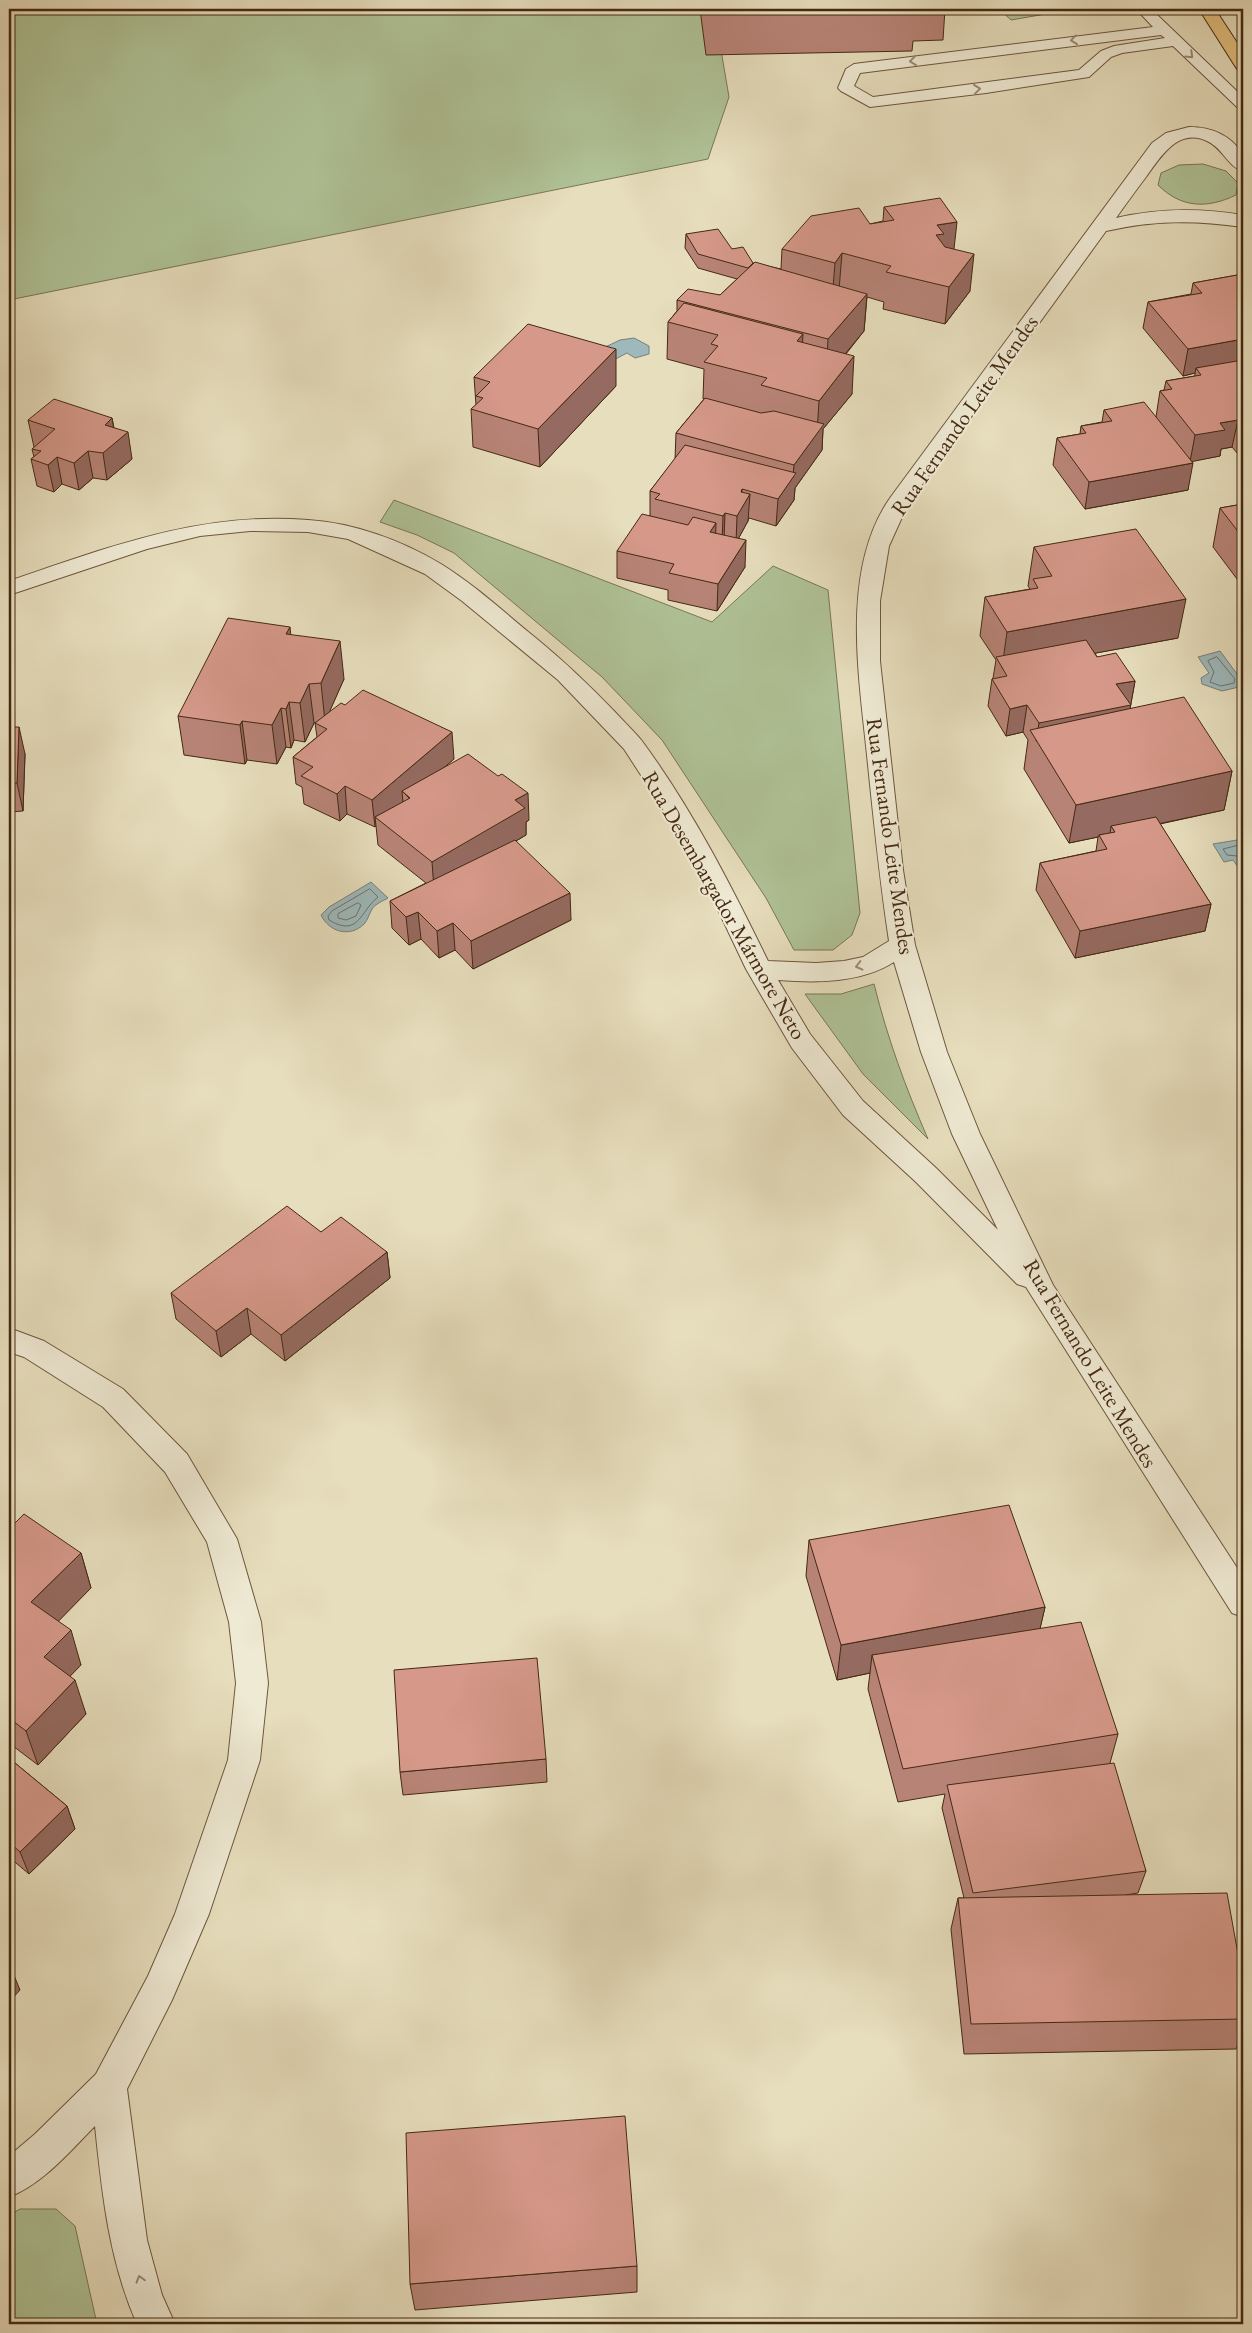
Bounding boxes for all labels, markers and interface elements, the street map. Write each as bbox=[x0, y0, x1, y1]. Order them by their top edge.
one-way arrow bbox=[1070, 35, 1078, 45]
one-way arrow bbox=[1184, 49, 1193, 58]
one-way arrow bbox=[909, 55, 917, 66]
one-way arrow bbox=[973, 84, 981, 95]
street label: Rua Fernando Leite Mendes bbox=[884, 309, 1045, 521]
street label: Rua Fernando Leite Mendes bbox=[860, 716, 921, 956]
street label: Rua Desembargador Mármore Neto bbox=[636, 766, 813, 1045]
one-way arrow bbox=[854, 960, 863, 971]
street label: Rua Fernando Leite Mendes bbox=[1017, 1254, 1164, 1473]
one-way arrow bbox=[135, 2275, 145, 2283]

